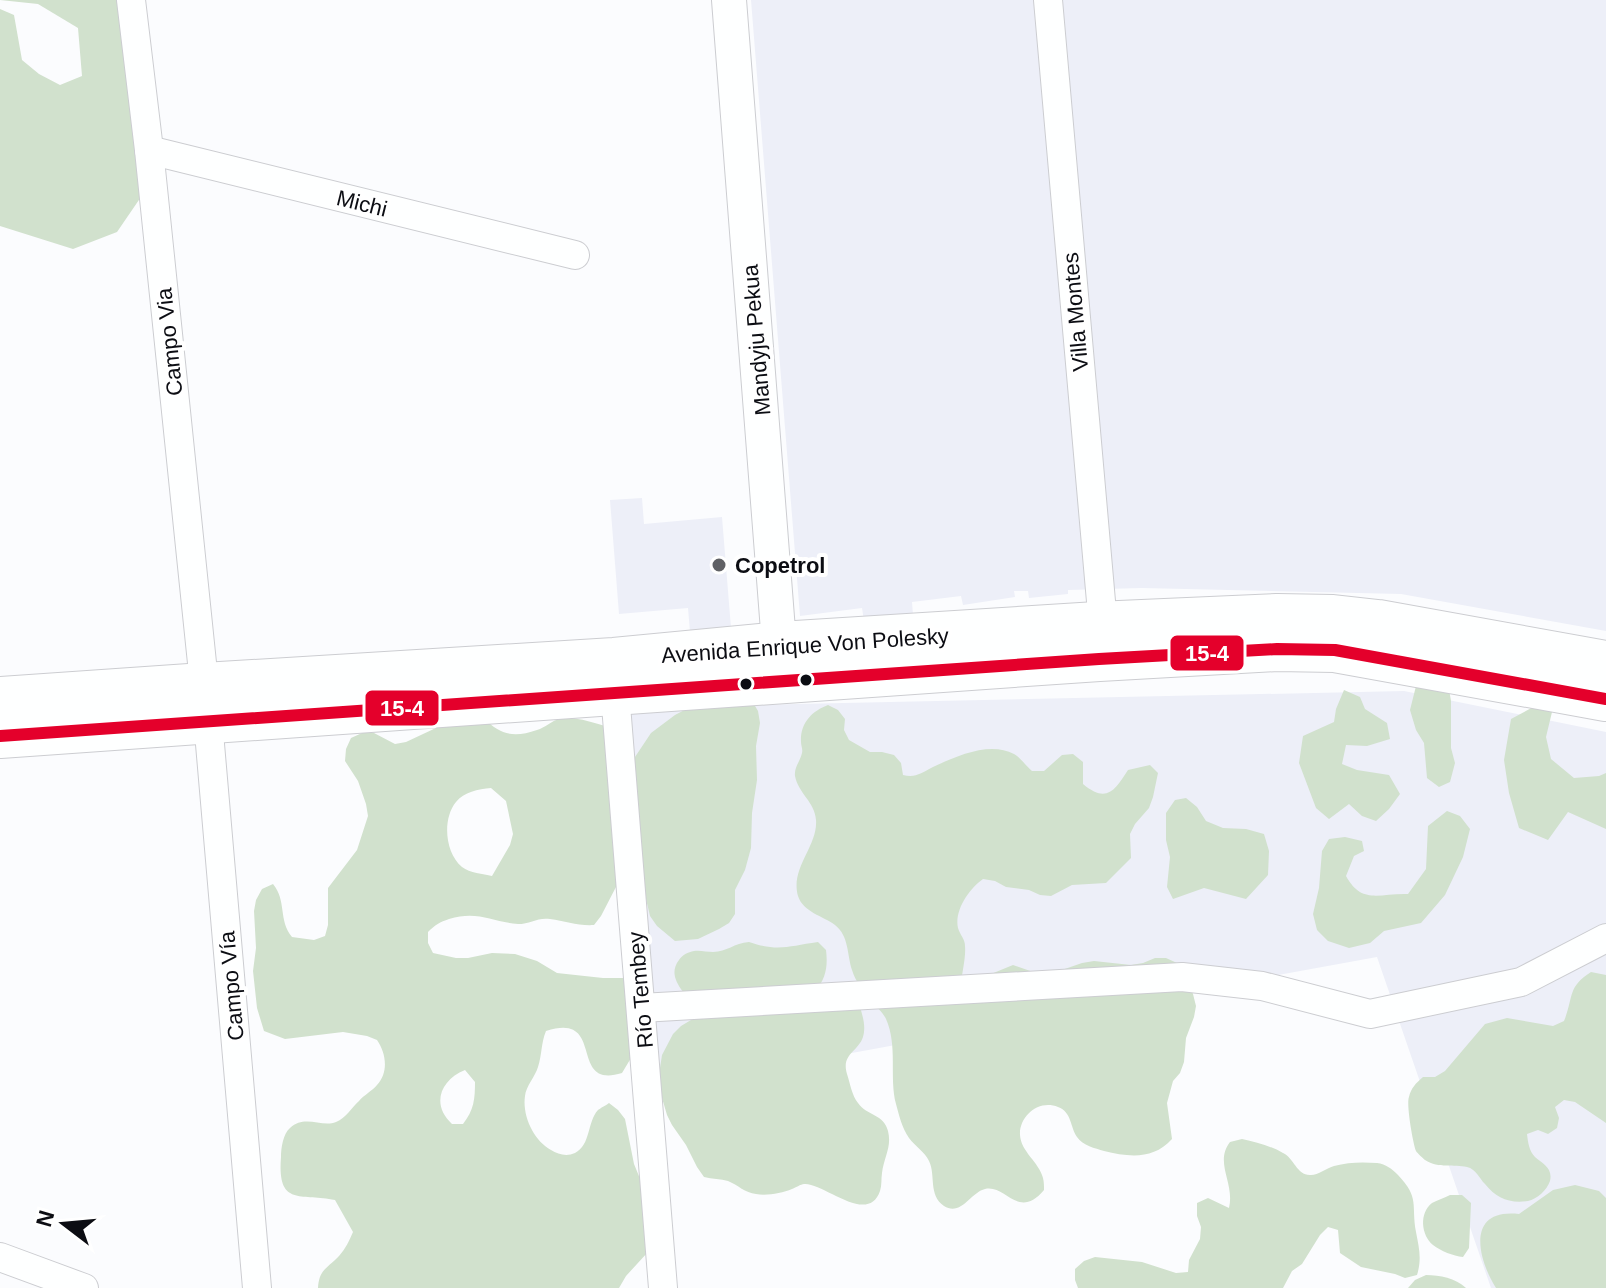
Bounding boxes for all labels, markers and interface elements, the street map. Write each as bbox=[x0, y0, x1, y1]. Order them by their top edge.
street label: Michi bbox=[334, 185, 390, 222]
street label: Villa Montes bbox=[1058, 251, 1093, 373]
street label: Mandyju Pekua bbox=[737, 263, 776, 417]
street label: Campo Via bbox=[151, 286, 188, 397]
place label: Copetrol bbox=[735, 553, 825, 578]
marker: Copetrol bbox=[710, 556, 728, 574]
street label: Avenida Enrique Von Polesky bbox=[660, 623, 950, 668]
line badge: 15-4 bbox=[1169, 634, 1245, 672]
text: 15-4 bbox=[1185, 641, 1230, 666]
unlabelled marker bbox=[798, 672, 814, 688]
unlabelled marker bbox=[738, 676, 754, 692]
line badge: 15-4 bbox=[364, 689, 440, 727]
text: 15-4 bbox=[380, 696, 425, 721]
street label: Campo Vía bbox=[214, 929, 249, 1042]
street label: Río Tembey bbox=[623, 931, 658, 1049]
north arrow bbox=[24, 1184, 104, 1264]
text: N bbox=[31, 1208, 59, 1230]

